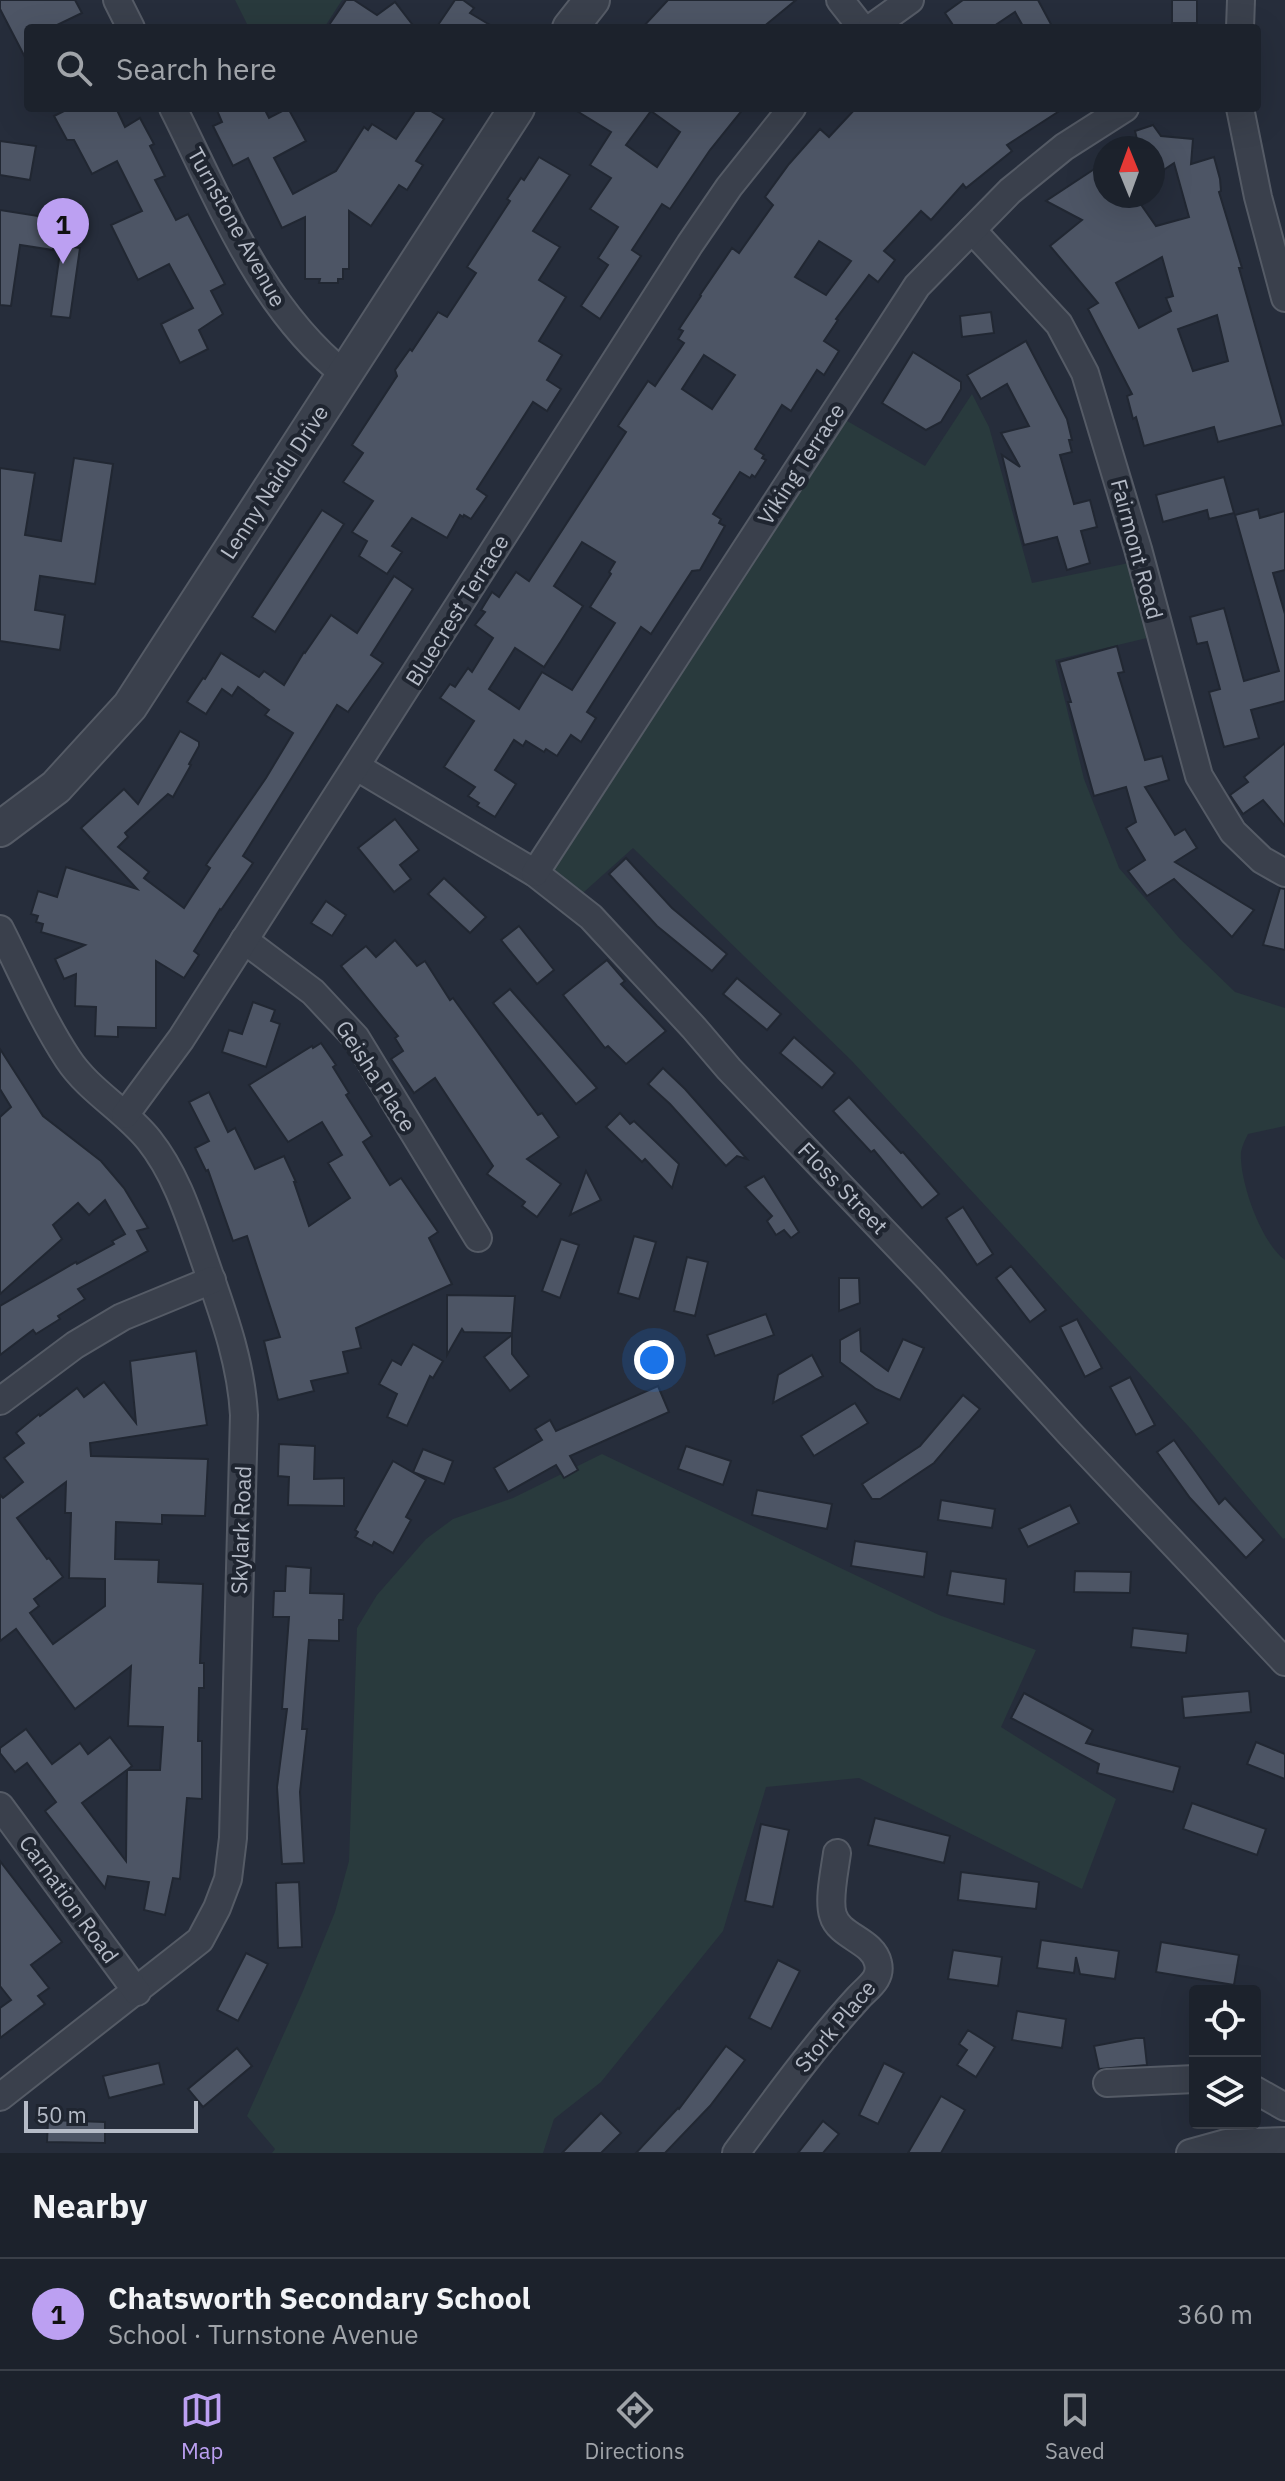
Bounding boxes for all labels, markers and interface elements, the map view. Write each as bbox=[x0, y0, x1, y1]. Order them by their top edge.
search box bbox=[24, 24, 1261, 112]
icon: search bbox=[52, 46, 96, 90]
text: Search here bbox=[116, 49, 277, 88]
north arrow bbox=[1093, 136, 1165, 208]
street label: Turnstone Avenue bbox=[182, 142, 293, 312]
pin: 1 bbox=[37, 198, 89, 264]
street label: Viking Terrace bbox=[750, 397, 851, 530]
street label: Lenny Naidu Drive bbox=[213, 399, 334, 564]
street label: Fairmont Road bbox=[1105, 475, 1170, 622]
street label: Bluecrest Terrace bbox=[398, 528, 515, 691]
street label: Geisha Place bbox=[330, 1015, 423, 1137]
street label: Floss Street bbox=[792, 1135, 895, 1240]
your location bbox=[634, 1340, 674, 1380]
street label: Skylark Road bbox=[224, 1465, 257, 1595]
street label: Carnation Road bbox=[13, 1829, 126, 1969]
street label: Stork Place bbox=[788, 1974, 882, 2078]
map controls bbox=[1189, 1985, 1261, 2129]
button: locate bbox=[1189, 1985, 1261, 2057]
button: layers bbox=[1189, 2057, 1261, 2129]
scale bar bbox=[24, 2097, 198, 2133]
text: 50 m bbox=[36, 2100, 87, 2129]
text: Nearby bbox=[32, 2183, 147, 2227]
text: Chatsworth Secondary School bbox=[108, 2278, 531, 2317]
text: 1 bbox=[50, 2297, 66, 2331]
text: 360 m bbox=[1177, 2297, 1253, 2331]
text: School · Turnstone Avenue bbox=[108, 2317, 419, 2351]
tab: Map bbox=[180, 2388, 224, 2465]
tab: Directions bbox=[585, 2388, 685, 2465]
tab: Saved bbox=[1045, 2388, 1105, 2465]

